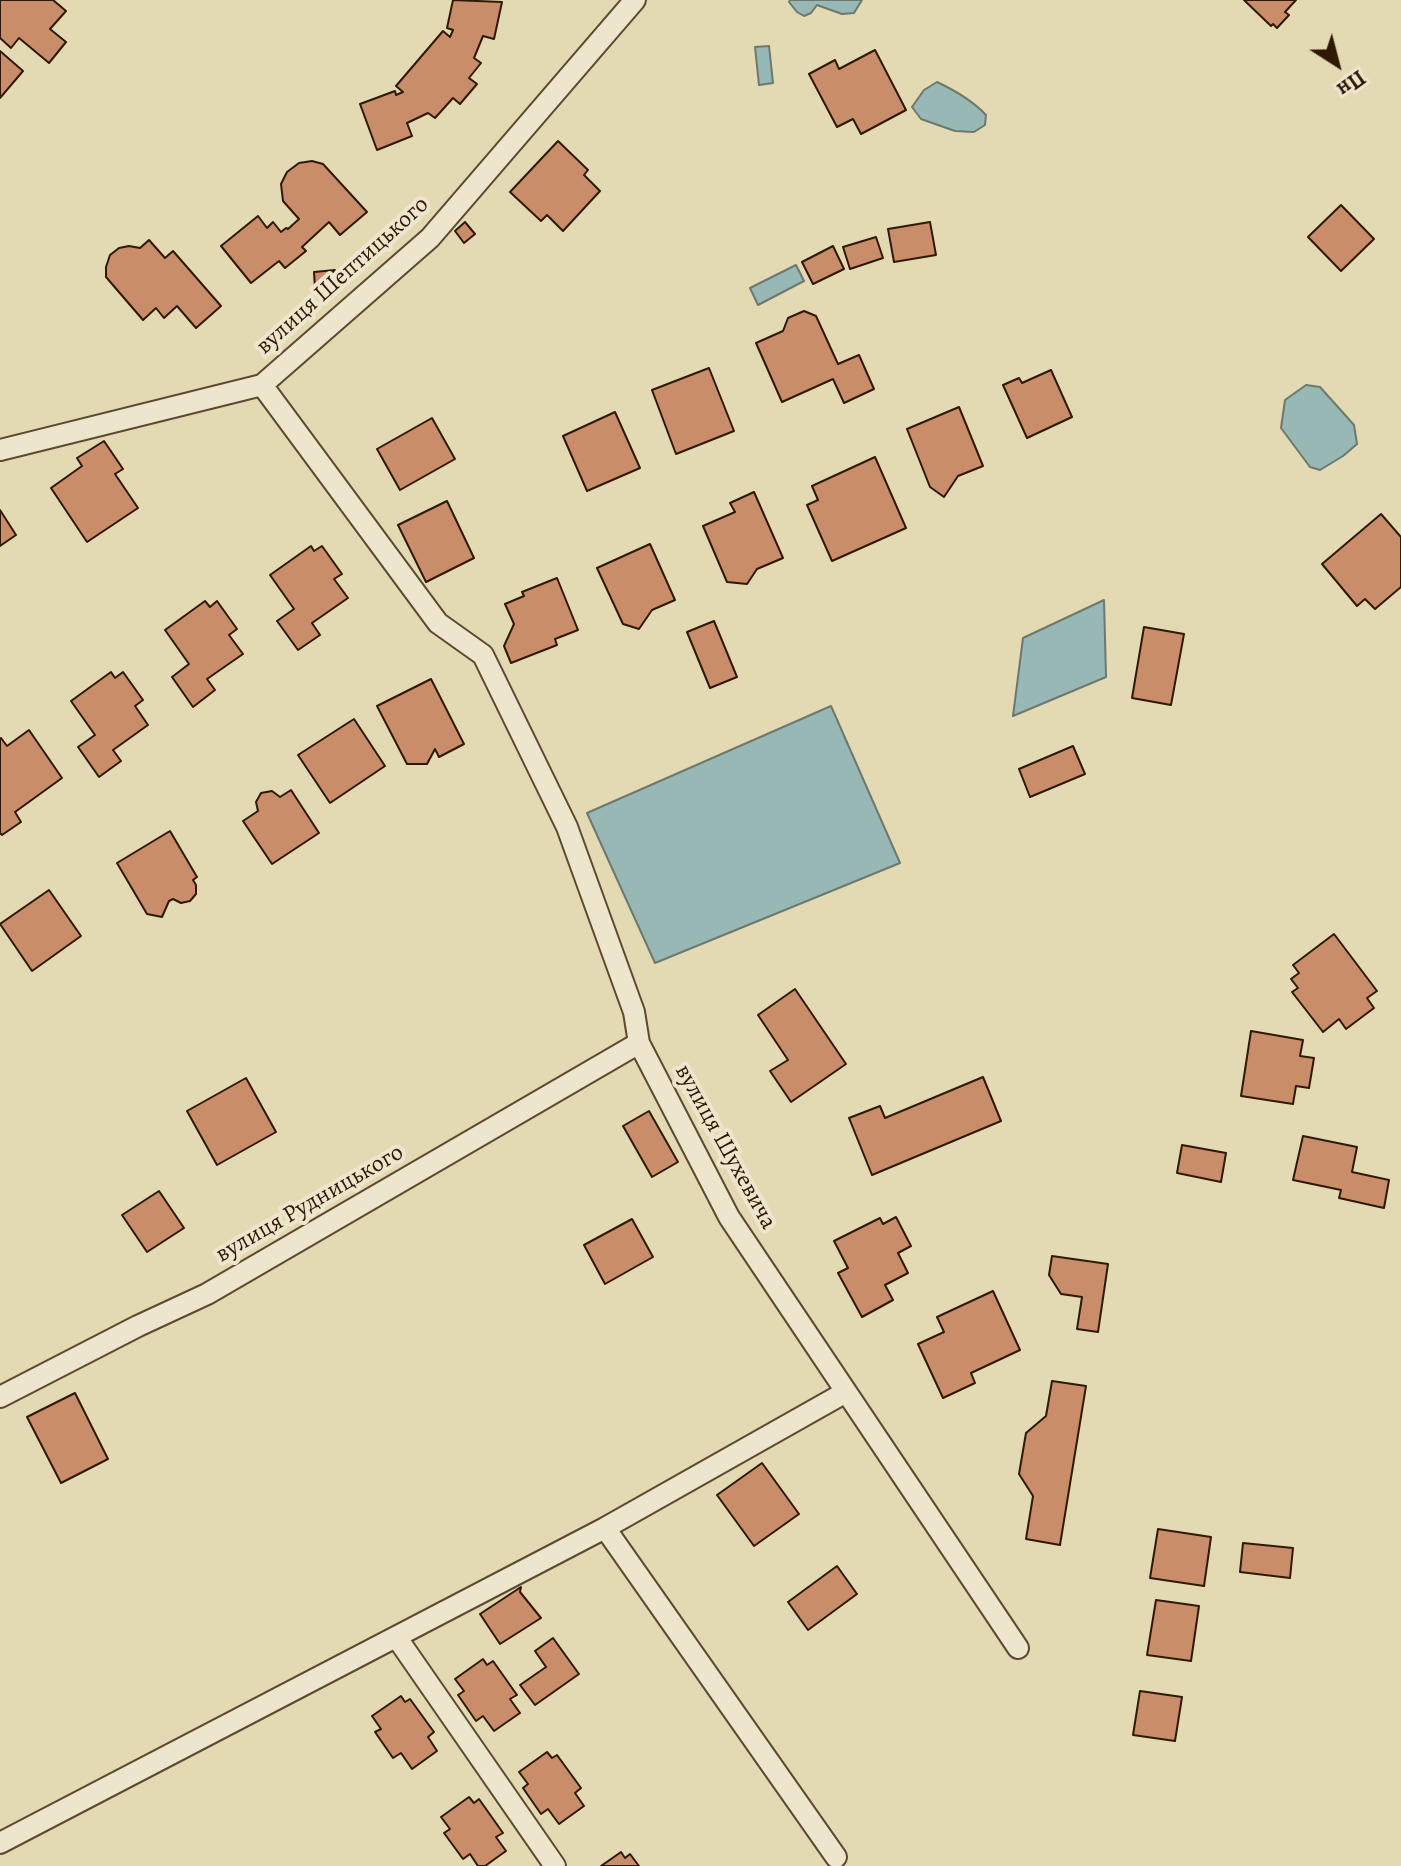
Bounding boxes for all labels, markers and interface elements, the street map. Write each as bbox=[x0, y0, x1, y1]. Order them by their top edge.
north arrow bbox=[1297, 24, 1377, 104]
text: Пн bbox=[1331, 63, 1372, 104]
street label: вулиця Шептицького bbox=[251, 191, 435, 361]
street label: вулиця Шухевича bbox=[668, 1060, 782, 1234]
street label: вулиця Рудницького bbox=[211, 1138, 409, 1270]

